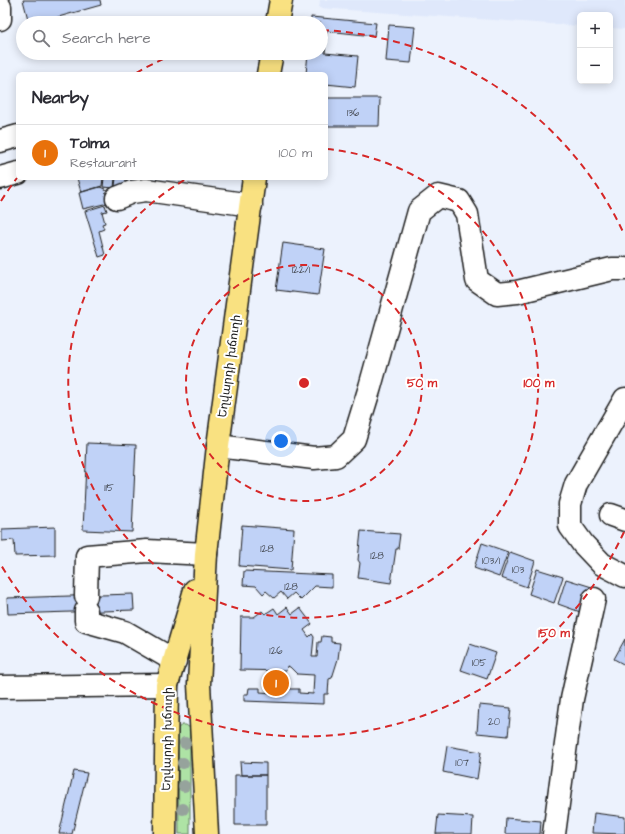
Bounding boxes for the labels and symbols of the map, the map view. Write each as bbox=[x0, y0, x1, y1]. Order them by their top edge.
house number: 136 bbox=[347, 106, 360, 120]
house number: 122/1 bbox=[292, 263, 311, 277]
street label: Եղվարդի խճուղի bbox=[214, 313, 245, 419]
text: 50 m bbox=[407, 375, 438, 392]
text: 100 m bbox=[524, 375, 555, 392]
centre of rings bbox=[297, 376, 311, 390]
your location bbox=[271, 431, 291, 451]
house number: 115 bbox=[104, 481, 114, 495]
house number: 128 bbox=[260, 542, 274, 556]
house number: 128 bbox=[370, 549, 384, 563]
house number: 103/1 bbox=[482, 554, 501, 568]
house number: 103 bbox=[512, 563, 524, 577]
house number: 128 bbox=[284, 580, 298, 594]
text: 150 m bbox=[538, 625, 571, 642]
house number: 126 bbox=[269, 644, 283, 658]
house number: 105 bbox=[472, 656, 486, 670]
pin: 1 bbox=[263, 668, 289, 698]
street label: Եղվարդի խճուղի bbox=[158, 687, 177, 791]
house number: 20 bbox=[488, 715, 500, 729]
house number: 107 bbox=[455, 756, 469, 770]

